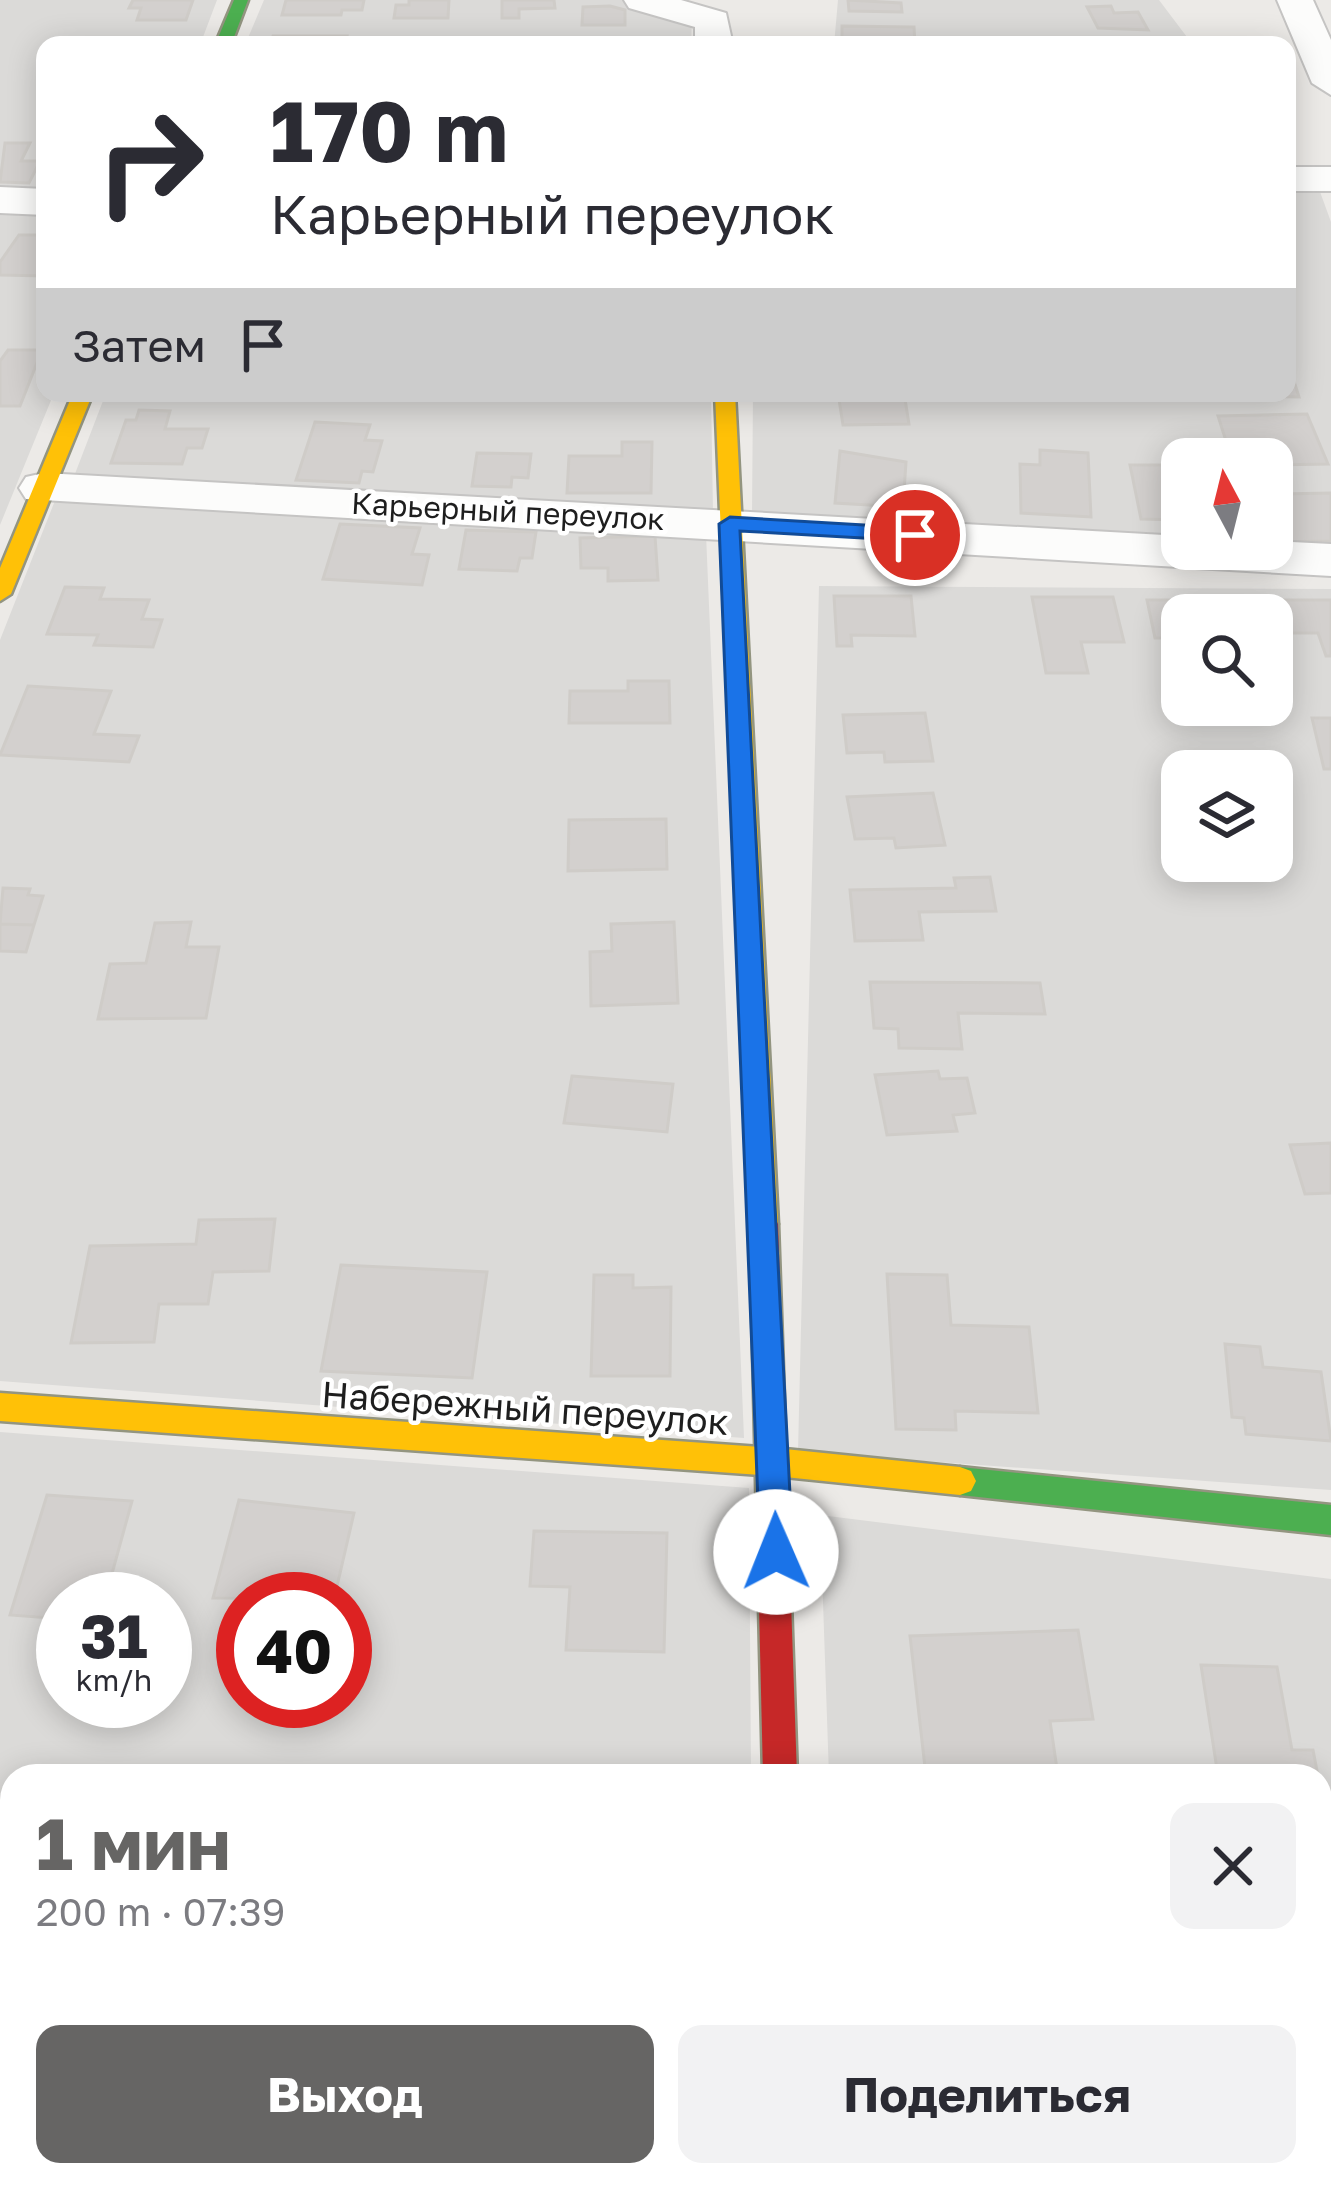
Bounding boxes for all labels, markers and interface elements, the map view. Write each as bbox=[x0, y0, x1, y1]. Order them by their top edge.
text: 170 m bbox=[270, 80, 508, 180]
icon: right bbox=[72, 84, 228, 240]
text: Карьерный переулок bbox=[270, 181, 835, 246]
icon: arrive bbox=[230, 312, 296, 378]
text: Затем bbox=[72, 318, 206, 372]
north arrow bbox=[1161, 438, 1293, 570]
map controls bbox=[1161, 438, 1293, 882]
pin bbox=[864, 484, 966, 586]
street label: Карьерный переулок bbox=[350, 485, 666, 537]
icon: arrive bbox=[882, 502, 948, 568]
button: search bbox=[1161, 594, 1293, 726]
button: layers bbox=[1161, 750, 1293, 882]
street label: Набережный переулок bbox=[320, 1372, 730, 1443]
position arrow bbox=[713, 1489, 839, 1615]
speed limit sign: 40 bbox=[216, 1572, 372, 1728]
text: 31 bbox=[80, 1599, 148, 1671]
text: km/h bbox=[76, 1662, 152, 1698]
text: 1 мин bbox=[36, 1799, 231, 1886]
button: close bbox=[1170, 1803, 1296, 1929]
text: 200 m · 07:39 bbox=[36, 1888, 285, 1935]
button: Выход bbox=[36, 2025, 654, 2163]
button: Поделиться bbox=[678, 2025, 1296, 2163]

